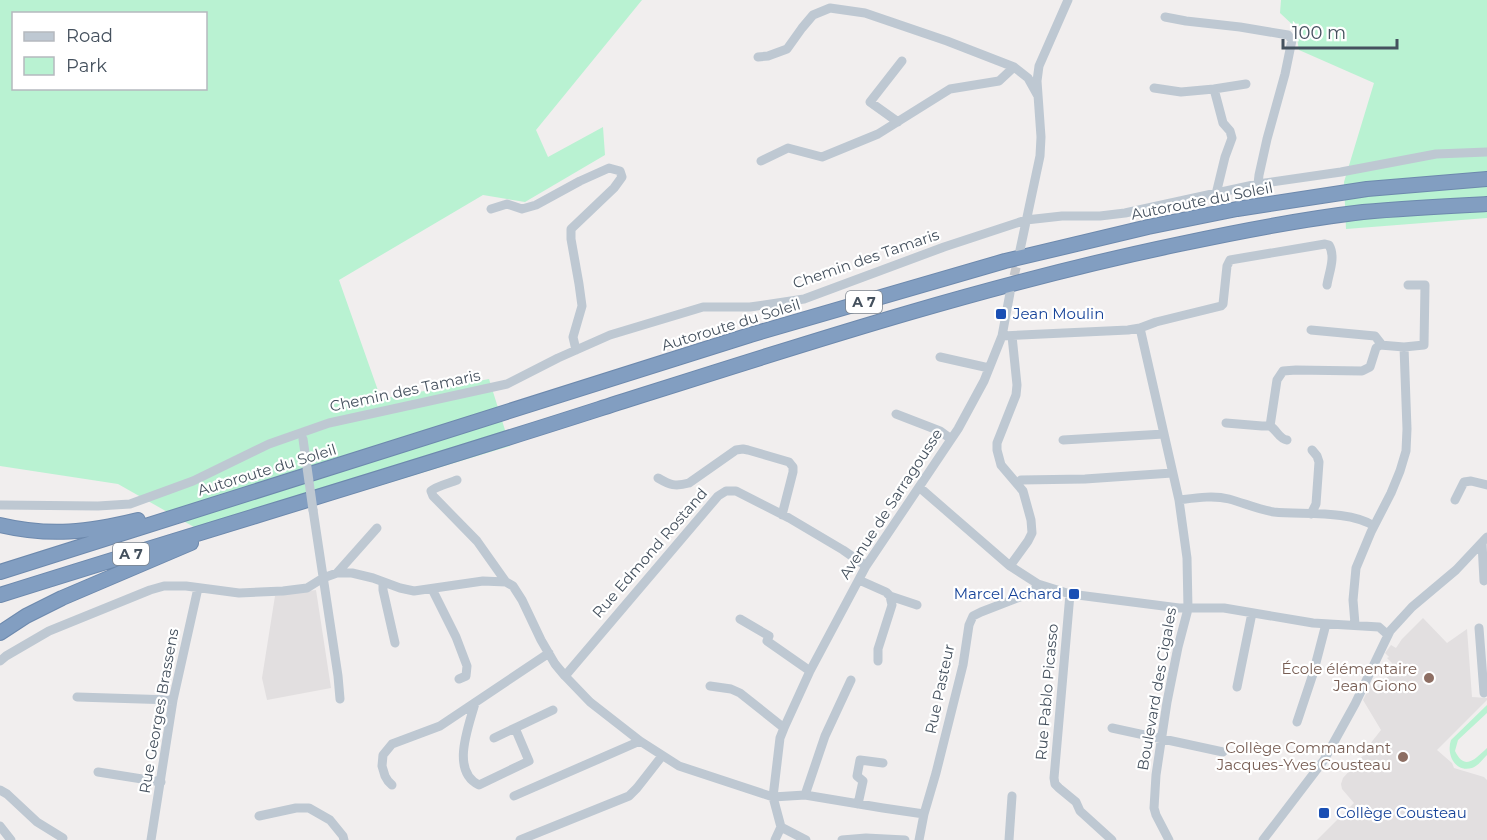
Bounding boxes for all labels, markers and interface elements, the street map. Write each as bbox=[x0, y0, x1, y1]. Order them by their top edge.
legend bbox=[12, 12, 207, 90]
scale bar bbox=[1283, 12, 1397, 50]
text: 100 m bbox=[1292, 22, 1346, 44]
text: Road bbox=[66, 25, 113, 47]
text: Park bbox=[66, 55, 107, 77]
street label: Autoroute du Soleil bbox=[1129, 177, 1274, 224]
street label: Chemin des Tamaris bbox=[790, 225, 941, 292]
road number: A 7 bbox=[846, 291, 882, 313]
street label: Autoroute du Soleil bbox=[659, 294, 802, 355]
place label: Jean Moulin bbox=[1012, 304, 1104, 323]
marker: Jean Moulin bbox=[994, 307, 1008, 321]
street label: Chemin des Tamaris bbox=[328, 365, 482, 416]
street label: Avenue de Sarragousse bbox=[835, 425, 946, 582]
street label: Autoroute du Soleil bbox=[195, 439, 338, 500]
street label: Rue Edmond Rostand bbox=[588, 484, 711, 622]
road number: A 7 bbox=[113, 543, 149, 565]
place label: Marcel Achard bbox=[954, 584, 1062, 603]
marker: Marcel Achard bbox=[1067, 587, 1081, 601]
street label: Boulevard des Cigales bbox=[1133, 606, 1180, 772]
street label: Rue Pablo Picasso bbox=[1031, 623, 1062, 761]
street label: Rue Georges Brassens bbox=[135, 627, 182, 795]
street label: Rue Pasteur bbox=[921, 642, 958, 736]
place label: École élémentaire Jean Giono bbox=[1282, 659, 1417, 695]
marker: École élémentaire Jean Giono bbox=[1422, 671, 1436, 685]
place label: Collège Commandant Jacques-Yves Cousteau bbox=[1216, 738, 1391, 774]
marker: Collège Commandant Jacques-Yves Cousteau bbox=[1396, 750, 1410, 764]
place label: Collège Cousteau bbox=[1336, 803, 1467, 822]
marker: Collège Cousteau bbox=[1317, 806, 1331, 820]

